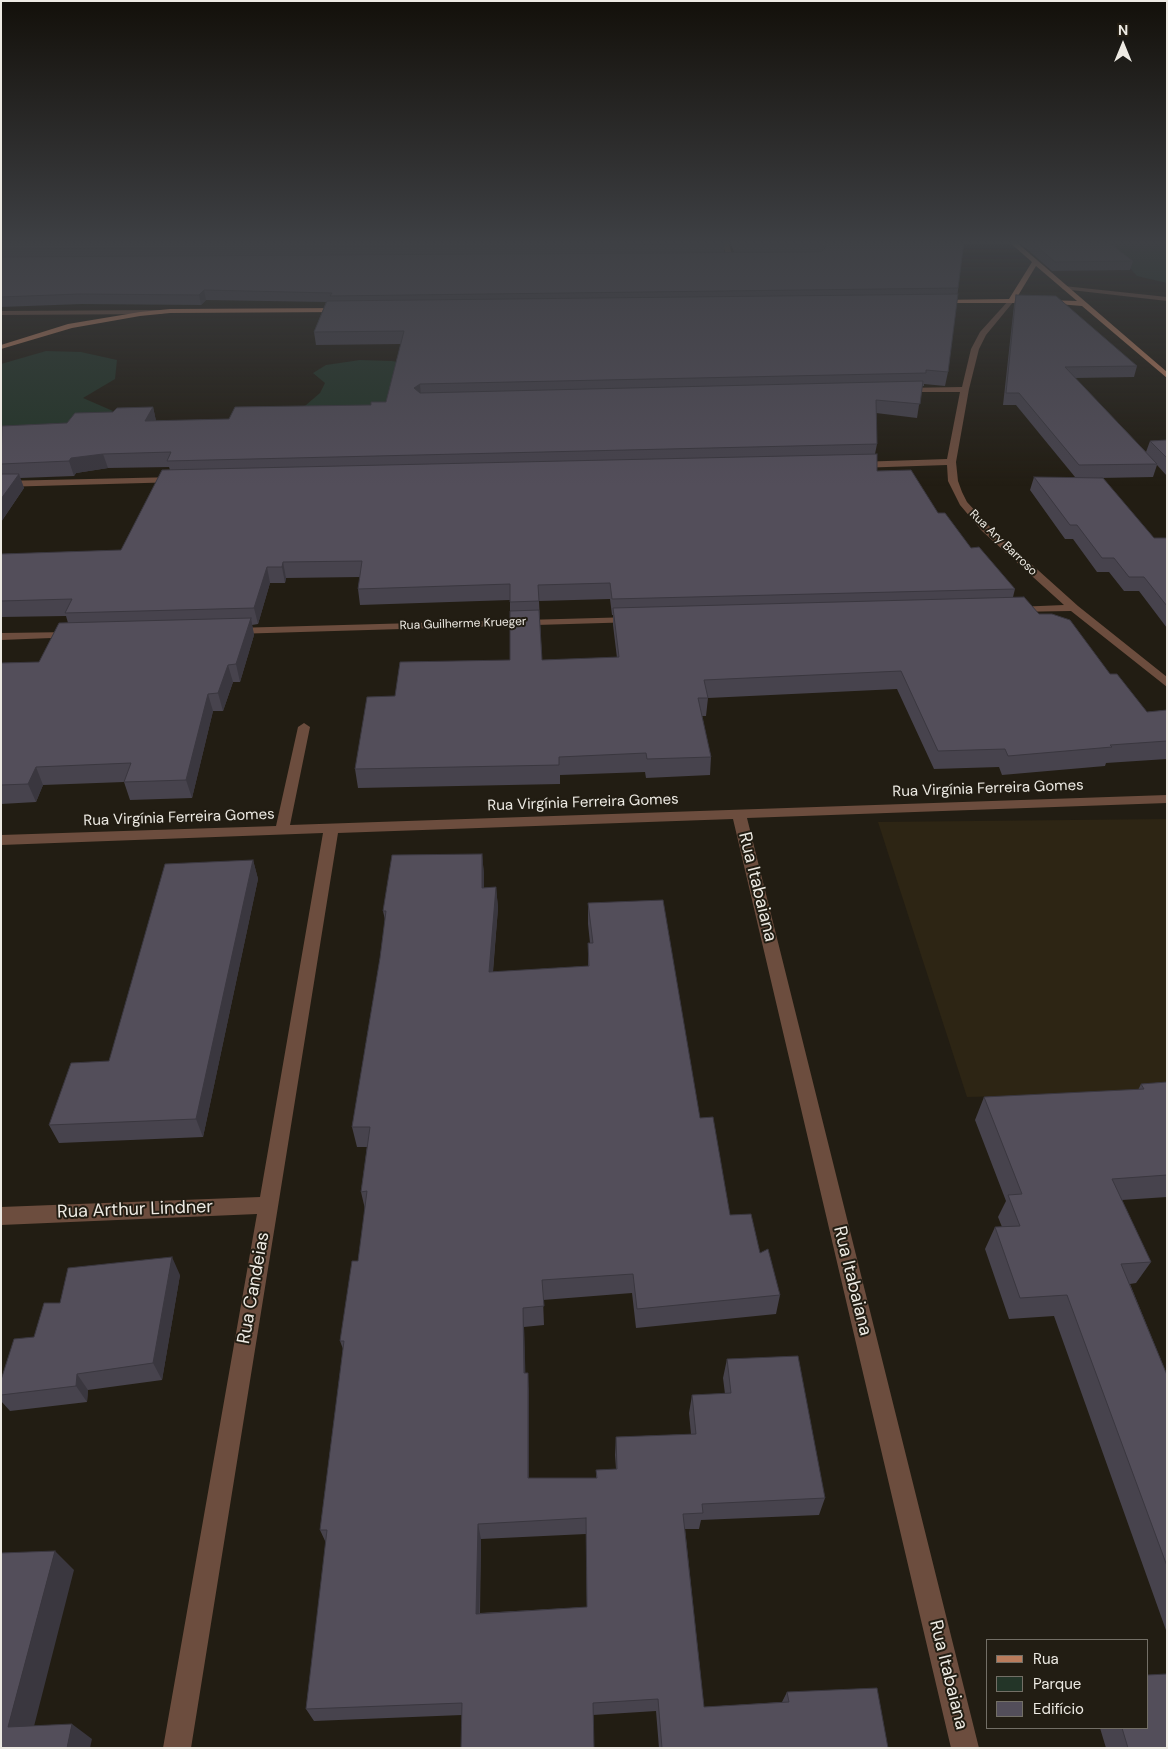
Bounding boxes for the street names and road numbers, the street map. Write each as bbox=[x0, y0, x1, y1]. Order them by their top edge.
street label: Rua Ary Barroso bbox=[966, 507, 1040, 579]
street label: Rua Guilherme Krueger bbox=[399, 615, 527, 633]
street label: Rua Virgínia Ferreira Gomes bbox=[892, 777, 1084, 801]
street label: Rua Virgínia Ferreira Gomes bbox=[487, 791, 679, 815]
street label: Rua Virgínia Ferreira Gomes bbox=[83, 806, 275, 830]
street label: Rua Itabaiana bbox=[733, 830, 781, 944]
street label: Rua Arthur Lindner bbox=[57, 1196, 213, 1224]
street label: Rua Itabaiana bbox=[828, 1224, 876, 1338]
street label: Rua Candeias bbox=[234, 1230, 274, 1346]
street label: Rua Itabaiana bbox=[924, 1618, 972, 1732]

